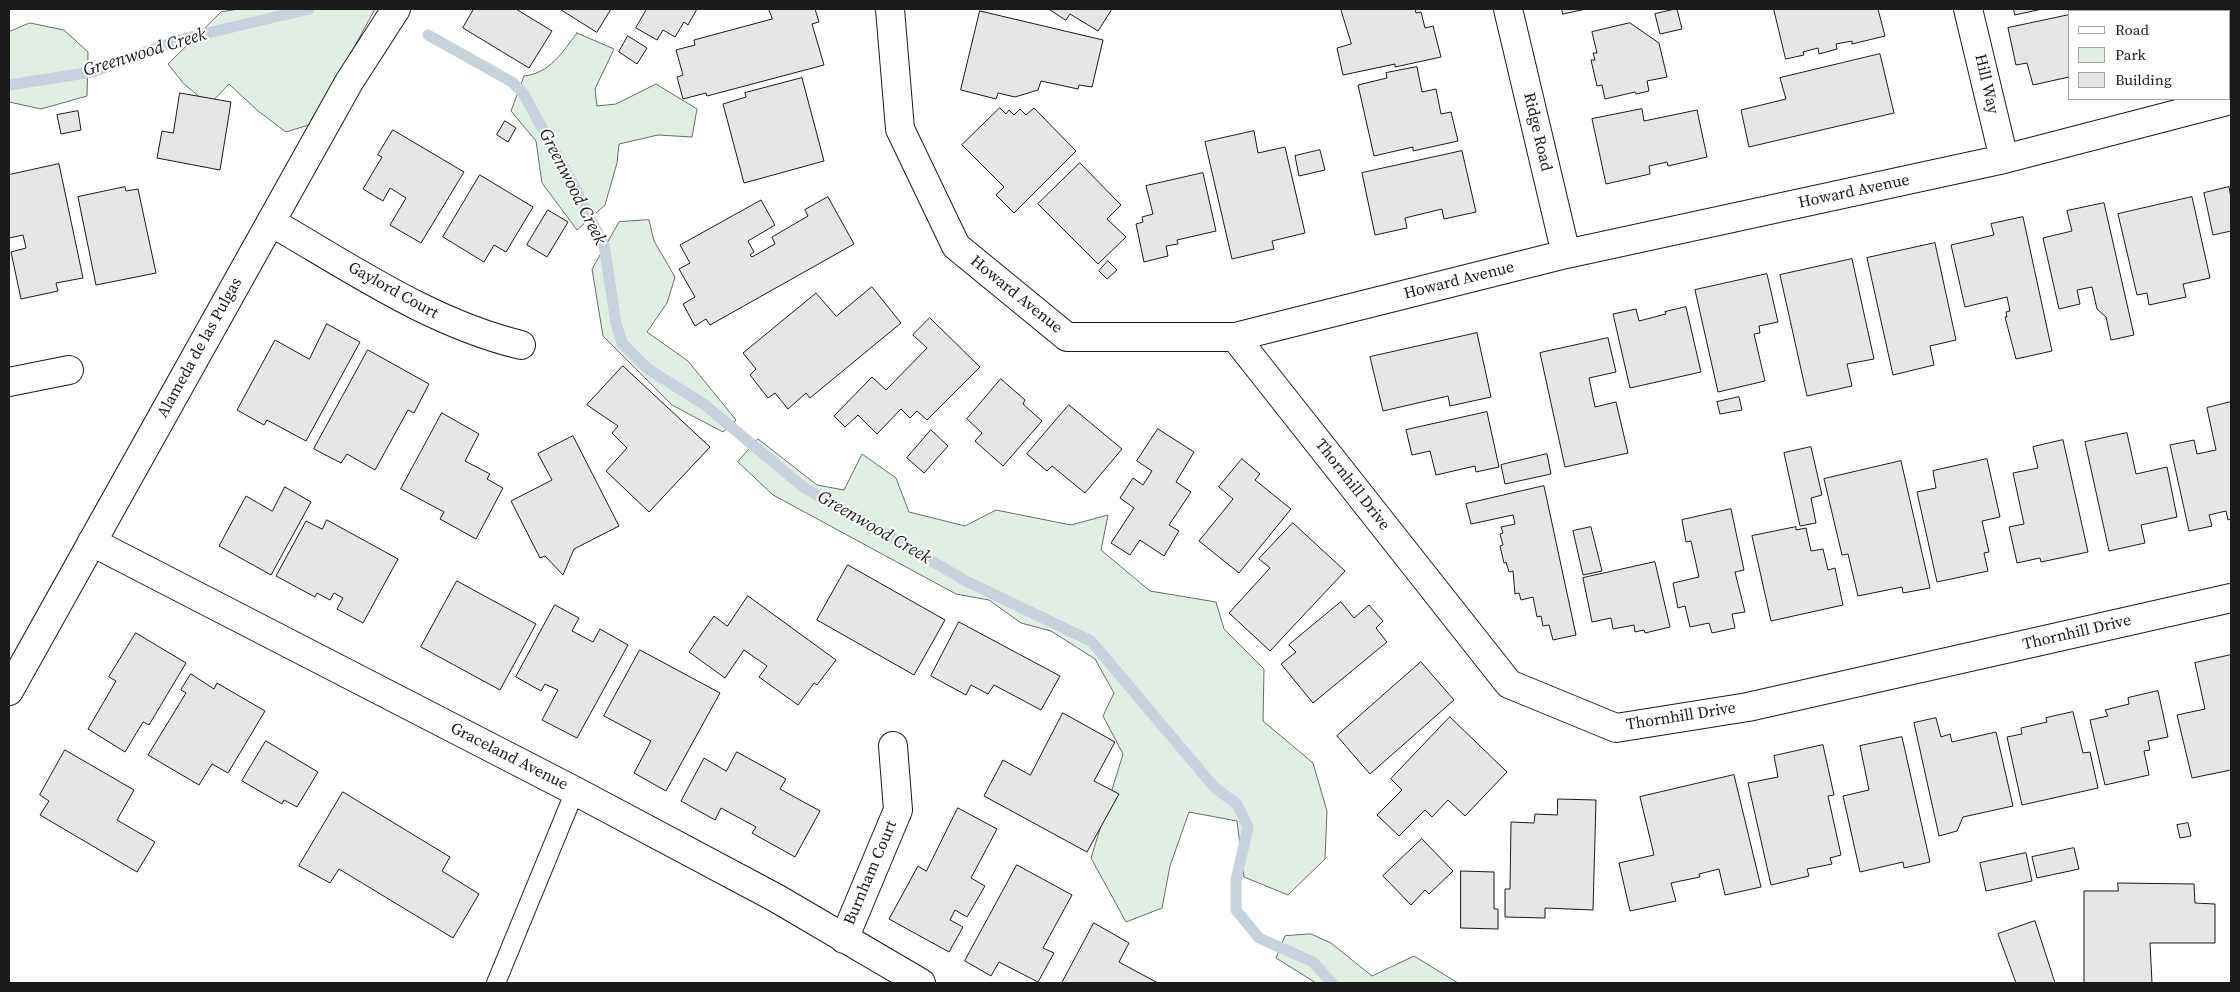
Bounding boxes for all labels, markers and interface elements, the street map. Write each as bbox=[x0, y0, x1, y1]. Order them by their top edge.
legend bbox=[2068, 10, 2230, 100]
text: Road bbox=[2115, 19, 2149, 40]
water label: Greenwood Creek bbox=[81, 24, 209, 82]
text: Park bbox=[2115, 44, 2146, 65]
street label: Hill Way bbox=[1970, 52, 2002, 116]
text: Building bbox=[2115, 69, 2172, 90]
street label: Ridge Road bbox=[1519, 91, 1555, 173]
water label: Greenwood Creek bbox=[533, 125, 611, 249]
street label: Howard Avenue bbox=[1797, 171, 1911, 213]
street label: Howard Avenue bbox=[966, 252, 1066, 338]
street label: Gaylord Court bbox=[345, 258, 441, 324]
street label: Howard Avenue bbox=[1402, 258, 1516, 304]
street label: Alameda de las Pulgas bbox=[153, 274, 247, 422]
street label: Thornhill Drive bbox=[1310, 435, 1394, 535]
water label: Greenwood Creek bbox=[813, 487, 935, 569]
street label: Thornhill Drive bbox=[2021, 611, 2133, 655]
street label: Thornhill Drive bbox=[1625, 699, 1737, 735]
street label: Graceland Avenue bbox=[447, 719, 571, 795]
street label: Burnham Court bbox=[840, 818, 902, 928]

